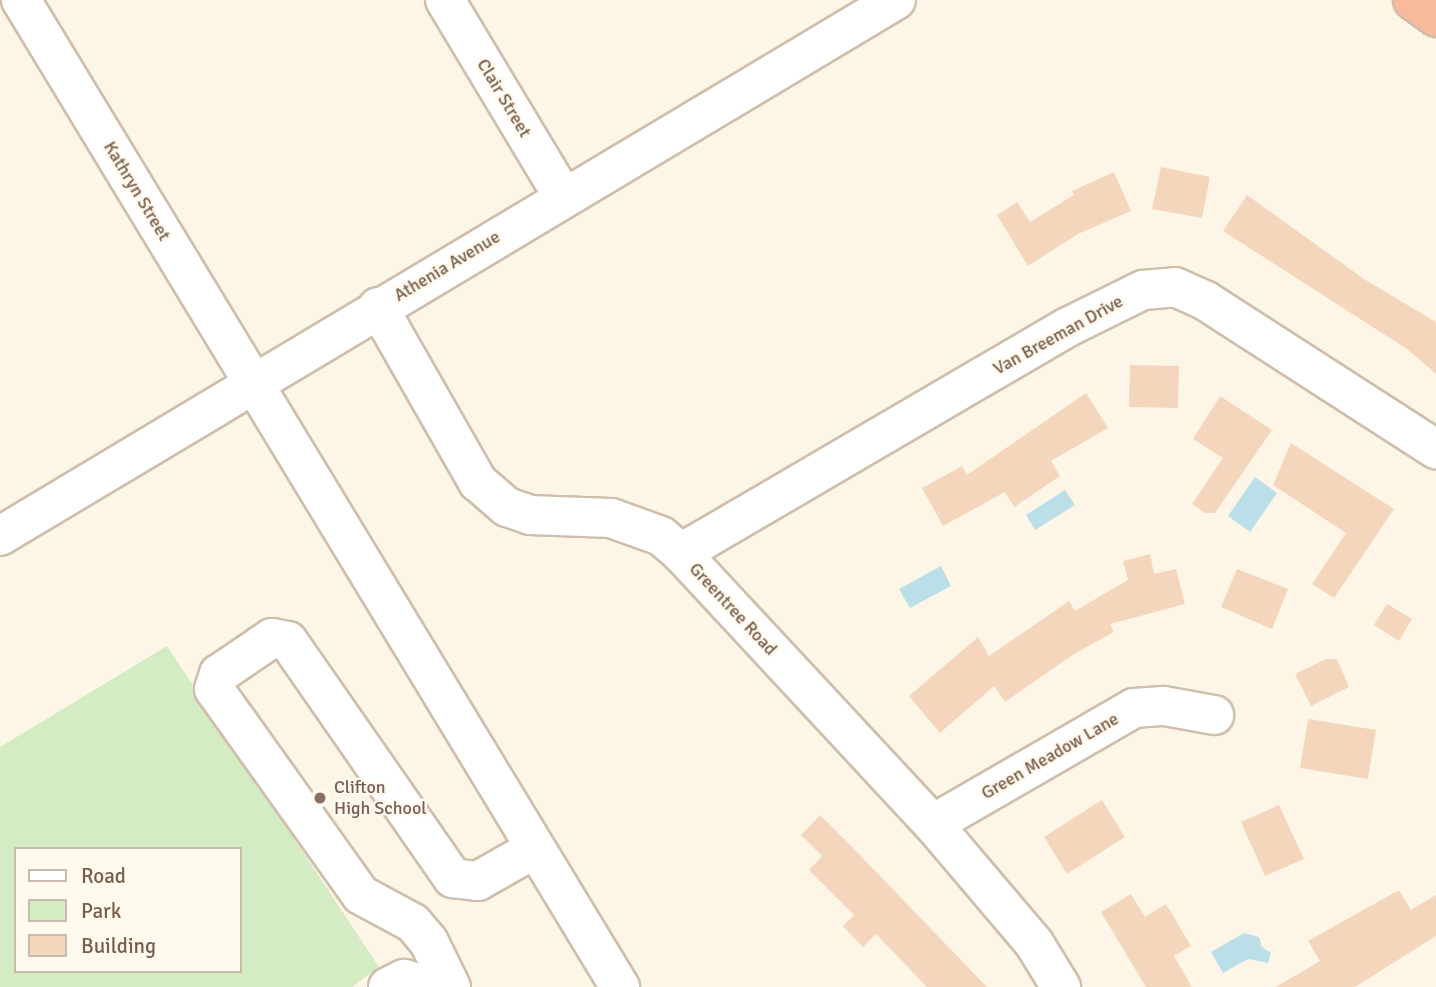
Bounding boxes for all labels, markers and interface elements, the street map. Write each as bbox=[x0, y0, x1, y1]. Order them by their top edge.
street label: Clair Street bbox=[472, 55, 536, 141]
street label: Kathryn Street bbox=[99, 137, 175, 245]
street label: Athenia Avenue bbox=[390, 226, 504, 306]
street label: Van Breeman Drive bbox=[989, 290, 1127, 380]
street label: Greentree Road bbox=[685, 558, 781, 660]
street label: Green Meadow Lane bbox=[977, 708, 1123, 804]
place label: Clifton High School bbox=[334, 777, 427, 820]
marker: Clifton High School bbox=[312, 790, 328, 806]
legend bbox=[14, 847, 242, 973]
text: Road bbox=[81, 863, 126, 889]
text: Park bbox=[81, 898, 121, 924]
text: Building bbox=[81, 933, 156, 959]

